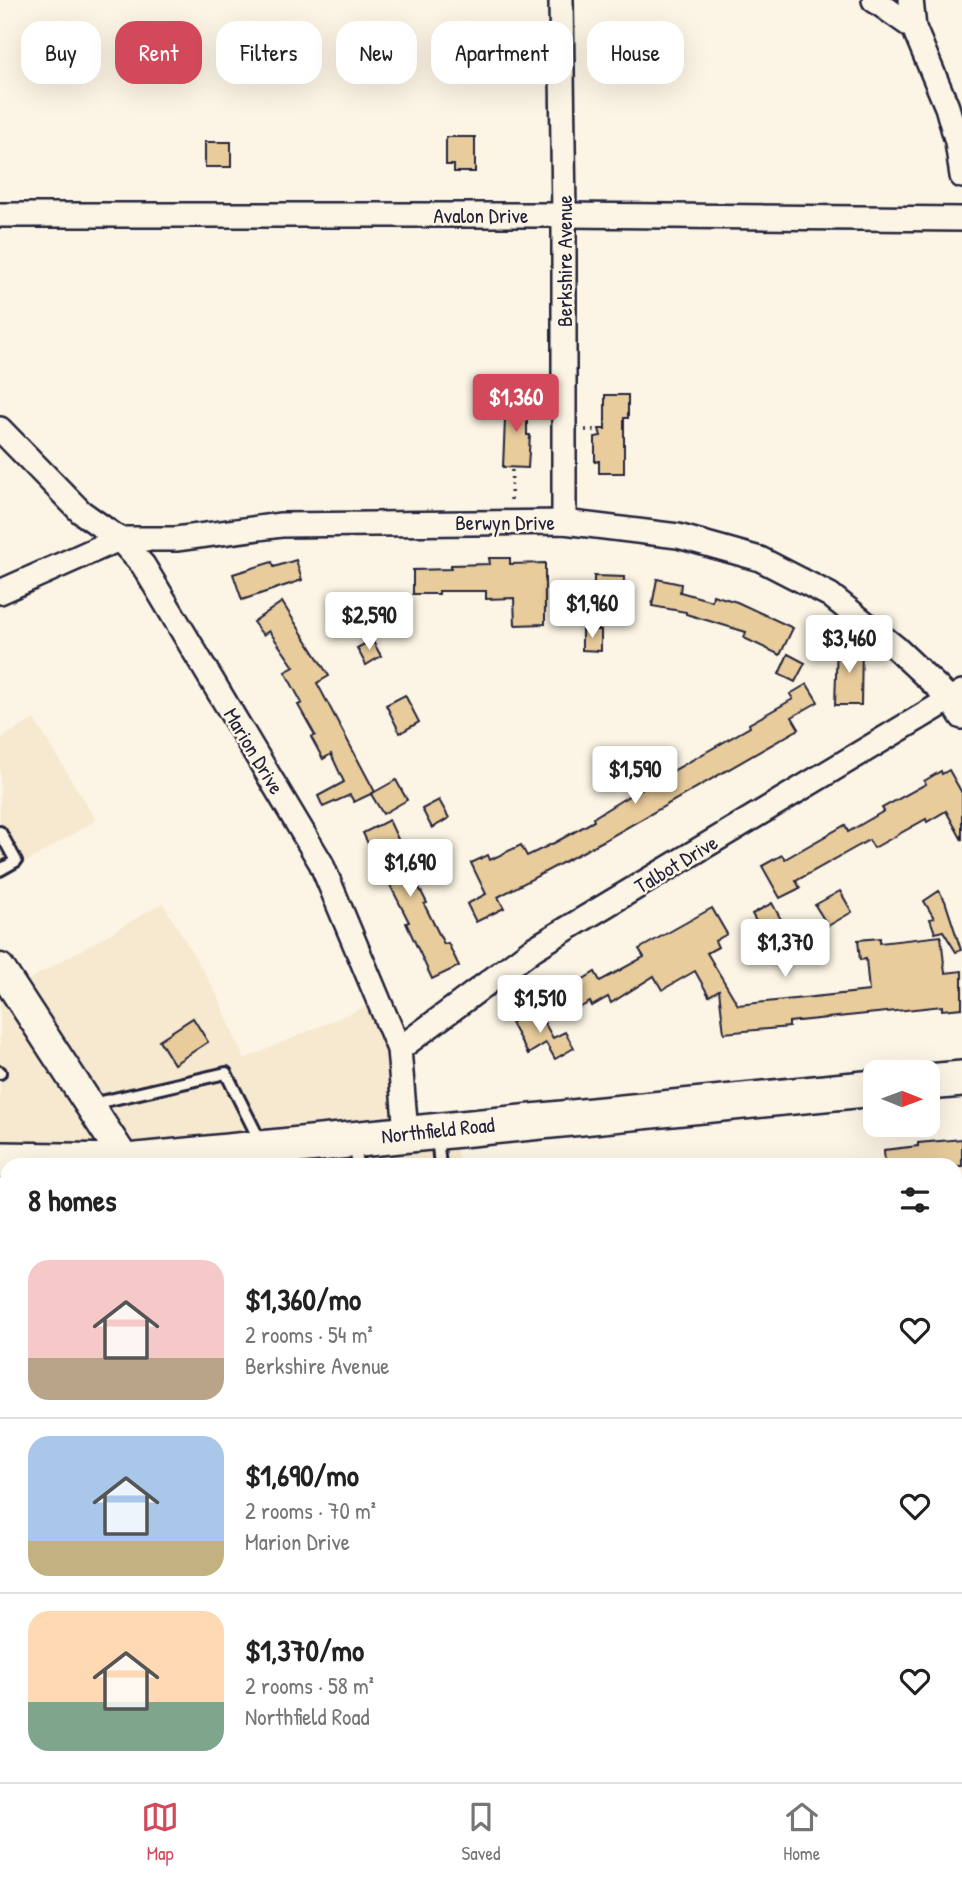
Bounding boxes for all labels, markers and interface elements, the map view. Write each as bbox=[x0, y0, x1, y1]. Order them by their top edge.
chip: Buy bbox=[21, 21, 101, 84]
chip: Rent bbox=[115, 21, 202, 84]
chip: Filters bbox=[216, 21, 322, 84]
chip: New bbox=[336, 21, 417, 84]
chip: Apartment bbox=[431, 21, 573, 84]
chip: House bbox=[587, 21, 684, 84]
street label: Berkshire Avenue bbox=[550, 195, 579, 327]
street label: Avalon Drive bbox=[434, 201, 528, 230]
pin: $1,360 bbox=[459, 374, 573, 434]
text: $1,360 bbox=[489, 381, 543, 412]
street label: Berwyn Drive bbox=[455, 508, 555, 537]
pin: $1,960 bbox=[535, 580, 649, 640]
text: $1,960 bbox=[566, 587, 618, 618]
pin: $2,590 bbox=[312, 592, 426, 652]
text: $2,590 bbox=[341, 599, 397, 630]
pin: $3,460 bbox=[792, 616, 906, 675]
text: $3,460 bbox=[822, 622, 876, 653]
street label: Marion Drive bbox=[217, 702, 291, 800]
pin: $1,590 bbox=[578, 746, 692, 806]
text: $1,590 bbox=[608, 753, 662, 784]
street label: Talbot Drive bbox=[629, 828, 723, 900]
pin: $1,690 bbox=[353, 839, 467, 899]
text: $1,690 bbox=[384, 846, 436, 877]
pin: $1,370 bbox=[728, 920, 842, 979]
text: $1,370 bbox=[757, 926, 813, 957]
pin: $1,510 bbox=[483, 976, 597, 1035]
text: $1,510 bbox=[513, 982, 567, 1013]
north arrow bbox=[863, 1060, 940, 1138]
map controls bbox=[863, 1060, 940, 1137]
street label: Northfield Road bbox=[380, 1110, 496, 1150]
text: 8 homes bbox=[28, 1180, 116, 1220]
icon: filters bbox=[896, 1181, 934, 1219]
text: $1,360/mo bbox=[245, 1279, 361, 1319]
icon: home bbox=[84, 1288, 168, 1372]
icon: heart bbox=[896, 1311, 934, 1349]
text: 2 rooms · 54 m² bbox=[245, 1319, 373, 1350]
text: Berkshire Avenue bbox=[245, 1350, 390, 1381]
text: $1,690/mo bbox=[245, 1455, 359, 1495]
icon: home bbox=[84, 1464, 168, 1548]
icon: heart bbox=[896, 1487, 934, 1525]
text: 2 rooms · 70 m² bbox=[245, 1495, 376, 1526]
text: Marion Drive bbox=[245, 1526, 350, 1557]
text: $1,370/mo bbox=[245, 1630, 364, 1670]
icon: home bbox=[84, 1639, 168, 1723]
icon: heart bbox=[896, 1662, 934, 1700]
text: 2 rooms · 58 m² bbox=[245, 1670, 374, 1701]
text: Northfield Road bbox=[245, 1701, 369, 1732]
tab: Map bbox=[141, 1798, 179, 1866]
tab: Saved bbox=[462, 1798, 500, 1866]
tab: Home bbox=[783, 1798, 821, 1866]

